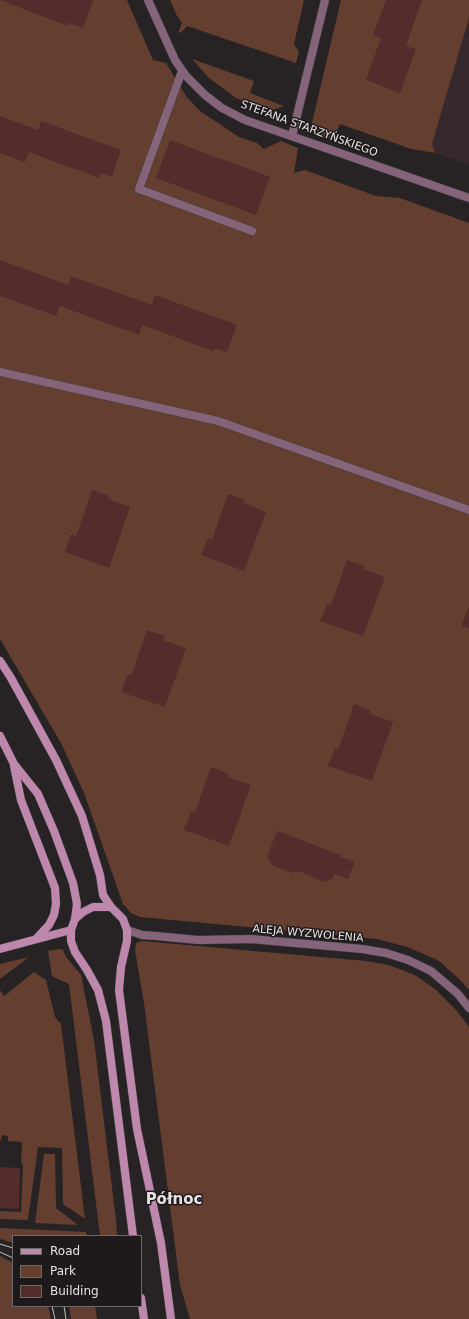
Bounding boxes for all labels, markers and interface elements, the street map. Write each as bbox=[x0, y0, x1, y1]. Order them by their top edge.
street label: STEFANA STARZYŃSKIEGO bbox=[239, 98, 379, 160]
street label: ALEJA WYZWOLENIA bbox=[252, 923, 364, 945]
district label: Północ bbox=[146, 1191, 202, 1209]
legend bbox=[12, 1235, 142, 1307]
text: Road bbox=[50, 1244, 80, 1258]
text: Park bbox=[50, 1264, 76, 1278]
text: Building bbox=[50, 1284, 99, 1298]

